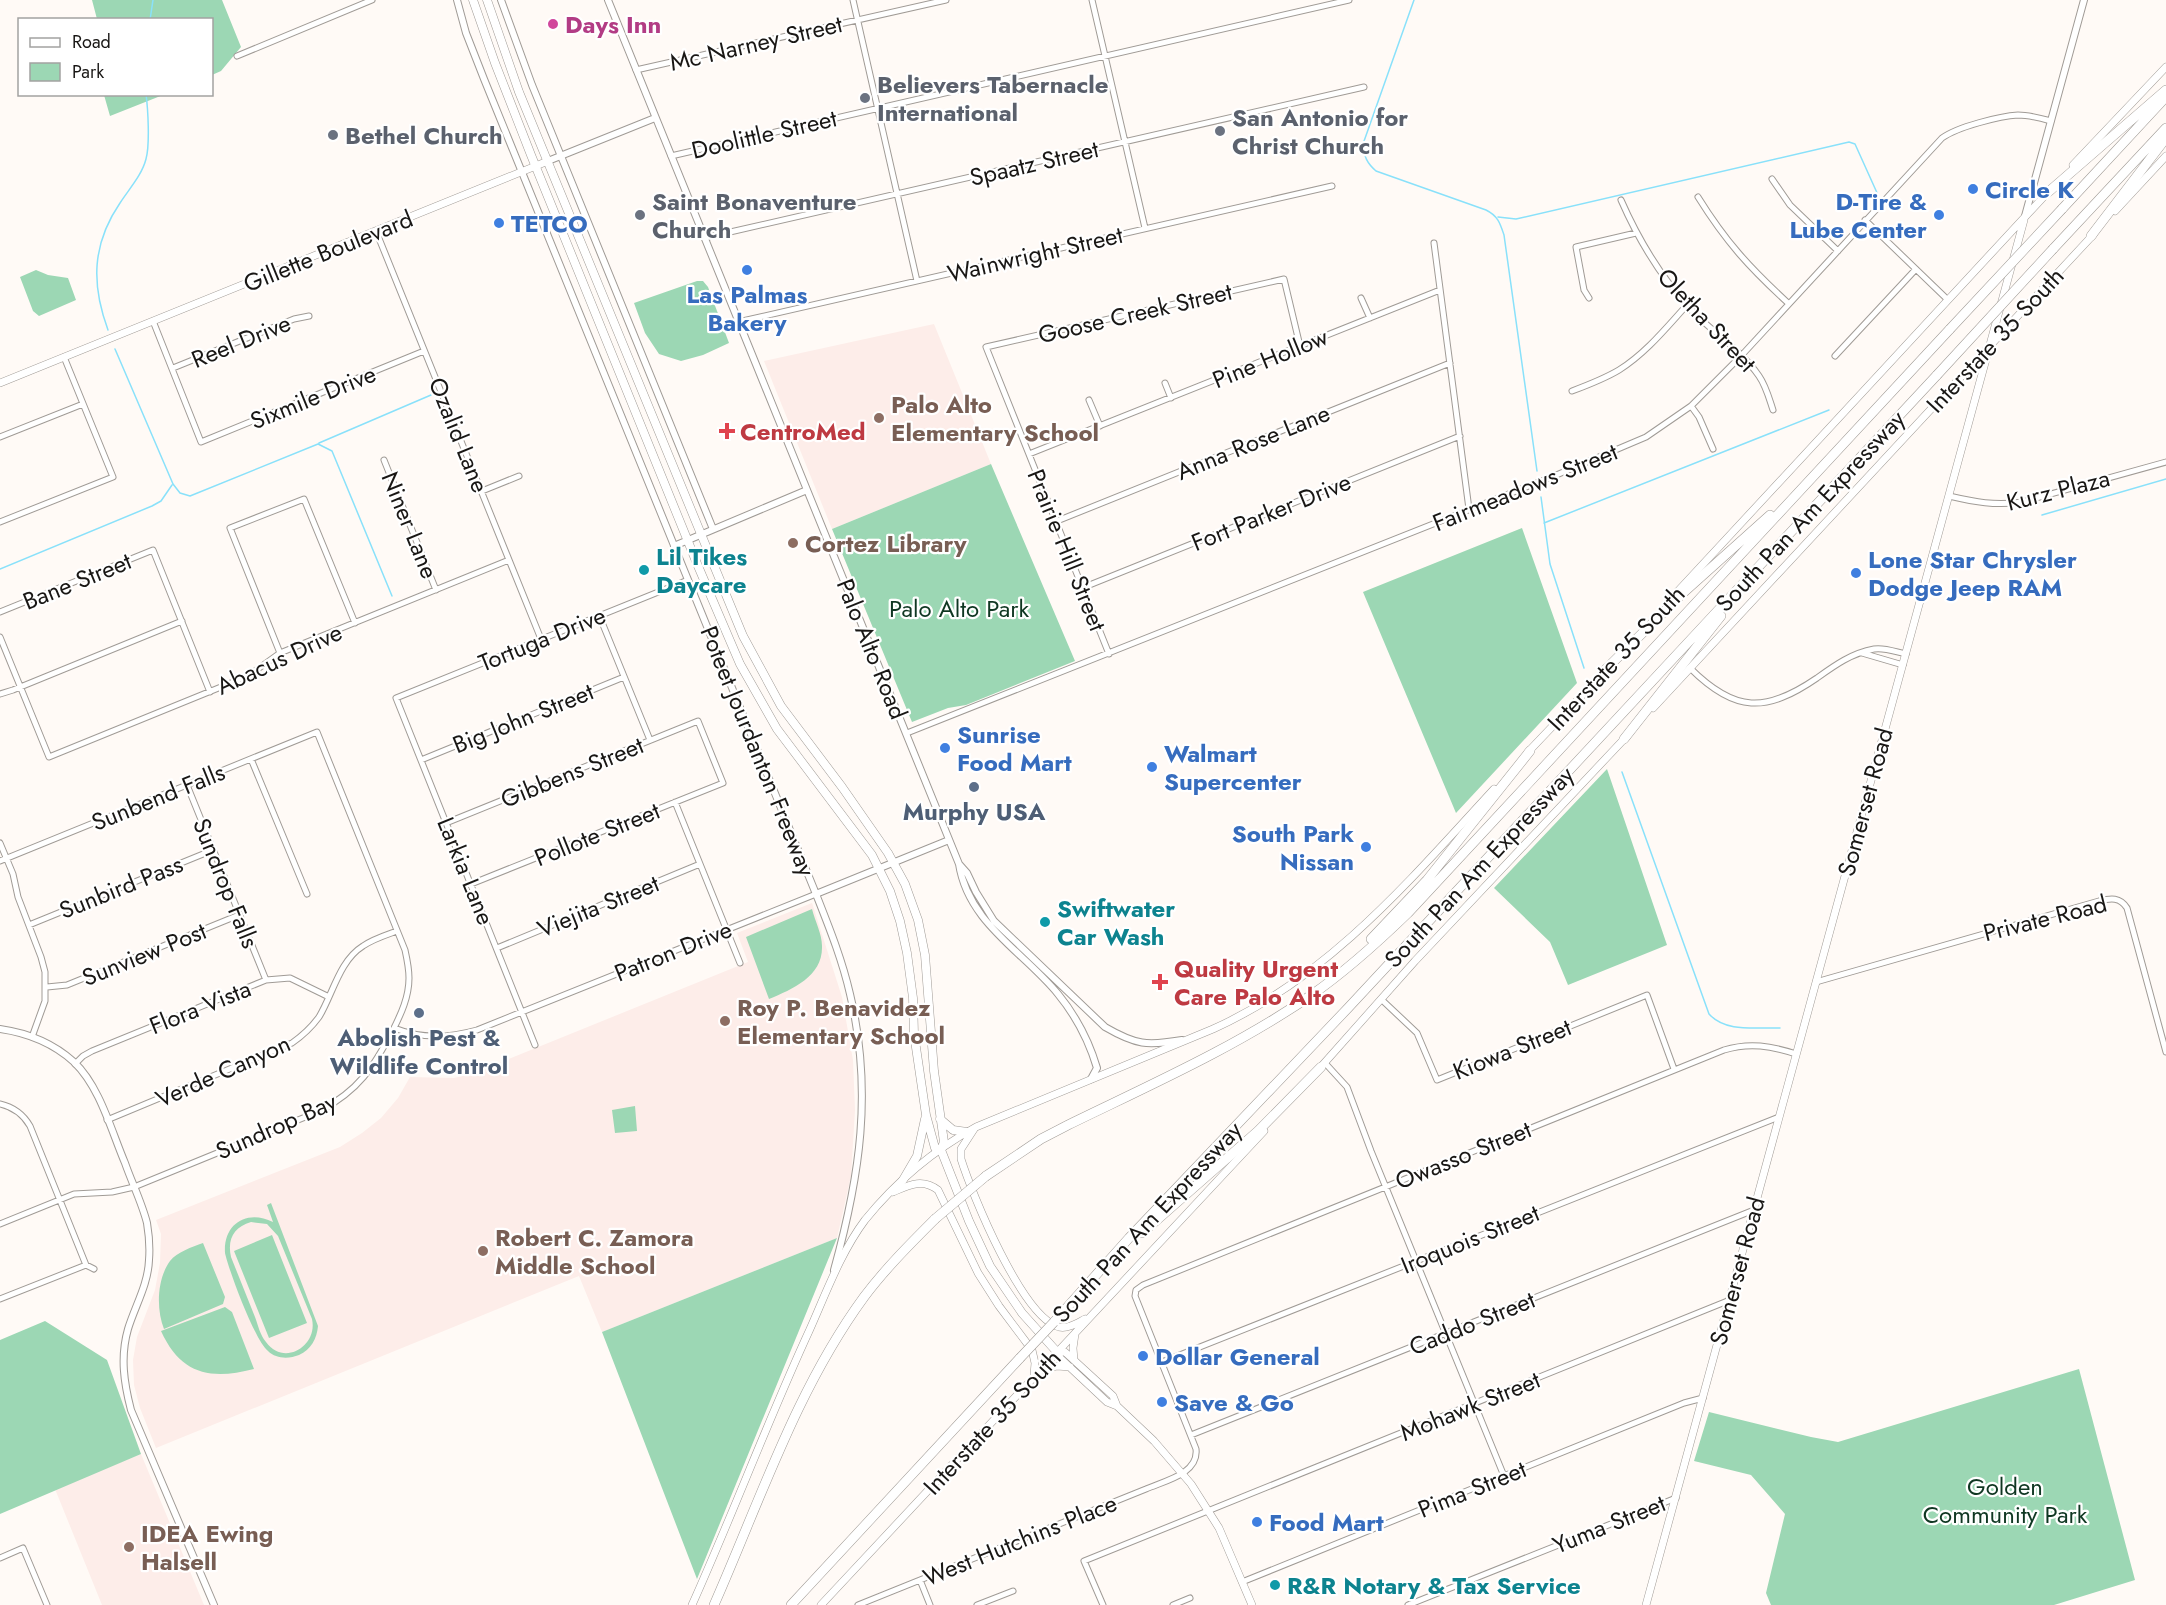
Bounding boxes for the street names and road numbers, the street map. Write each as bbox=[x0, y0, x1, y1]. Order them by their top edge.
street label: Mc Narney Street bbox=[666, 6, 846, 80]
street label: Doolittle Street bbox=[688, 100, 840, 168]
street label: Spaatz Street bbox=[966, 131, 1102, 195]
street label: Gillette Boulevard bbox=[238, 201, 418, 301]
street label: Wainwright Street bbox=[944, 217, 1126, 291]
street label: Interstate 35 South bbox=[1918, 259, 2072, 421]
street label: Oletha Street bbox=[1649, 260, 1765, 380]
street label: Goose Creek Street bbox=[1035, 274, 1236, 352]
street label: Reel Drive bbox=[186, 305, 296, 377]
street label: Pine Hollow bbox=[1207, 319, 1334, 397]
street label: Sixmile Drive bbox=[245, 356, 381, 438]
street label: Ozalid Lane bbox=[420, 372, 498, 498]
street label: Anna Rose Lane bbox=[1171, 395, 1335, 489]
street label: South Pan Am Expressway bbox=[1707, 402, 1913, 620]
street label: Fairmeadows Street bbox=[1427, 434, 1623, 540]
street label: Kurz Plaza bbox=[2003, 460, 2113, 520]
street label: Prairie Hill Street bbox=[1019, 464, 1115, 636]
street label: Fort Parker Drive bbox=[1186, 464, 1356, 560]
street label: Niner Lane bbox=[373, 466, 447, 584]
street label: Bane Street bbox=[17, 543, 137, 619]
street label: Palo Alto Road bbox=[828, 573, 916, 725]
street label: Interstate 35 South bbox=[1539, 577, 1693, 739]
street label: Tortuga Drive bbox=[473, 598, 611, 680]
street label: Abacus Drive bbox=[210, 615, 348, 703]
street label: Poteet Jourdanton Freeway bbox=[692, 621, 824, 882]
street label: Big John Street bbox=[447, 674, 599, 762]
street label: Somerset Road bbox=[1828, 724, 1902, 880]
street label: Gibbens Street bbox=[495, 727, 649, 817]
street label: Sunbend Falls bbox=[86, 754, 230, 840]
street label: South Pan Am Expressway bbox=[1376, 758, 1582, 976]
street label: Pollote Street bbox=[529, 793, 665, 875]
street label: Larkia Lane bbox=[429, 812, 503, 930]
street label: Sundrop Falls bbox=[184, 813, 268, 953]
street label: Sunbird Pass bbox=[54, 846, 188, 928]
street label: Viejita Street bbox=[532, 866, 664, 946]
street label: Private Road bbox=[1979, 886, 2111, 950]
street label: Patron Drive bbox=[609, 912, 737, 990]
street label: Sunview Post bbox=[76, 913, 212, 995]
street label: Flora Vista bbox=[144, 971, 256, 1043]
street label: Kiowa Street bbox=[1448, 1009, 1577, 1089]
street label: Verde Canyon bbox=[150, 1026, 296, 1116]
street label: Sundrop Bay bbox=[210, 1084, 343, 1168]
street label: Owasso Street bbox=[1390, 1112, 1537, 1198]
street label: South Pan Am Expressway bbox=[1044, 1113, 1250, 1331]
street label: Somerset Road bbox=[1700, 1193, 1774, 1349]
street label: Iroquois Street bbox=[1395, 1195, 1545, 1283]
street label: Caddo Street bbox=[1404, 1282, 1540, 1364]
street label: Interstate 35 South bbox=[915, 1341, 1069, 1503]
street label: Mohawk Street bbox=[1395, 1362, 1545, 1450]
street label: Pima Street bbox=[1413, 1451, 1532, 1527]
street label: West Hutchins Place bbox=[918, 1485, 1122, 1595]
street label: Yuma Street bbox=[1547, 1485, 1671, 1562]

